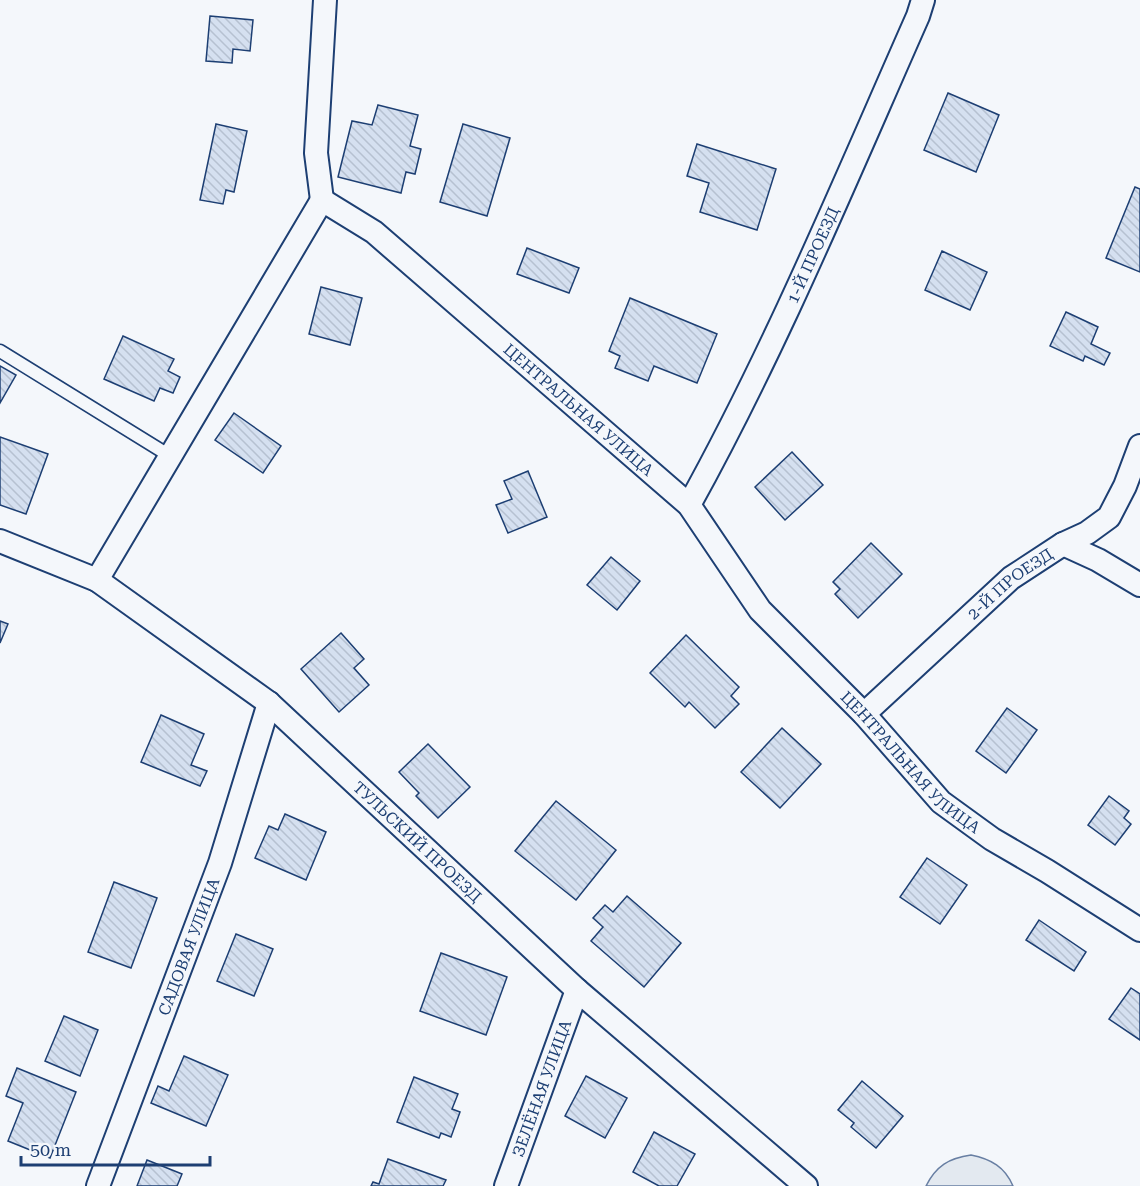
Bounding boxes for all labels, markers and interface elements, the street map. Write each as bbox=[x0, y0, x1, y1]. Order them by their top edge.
street label: 1-Й ПРОЕЗД bbox=[782, 204, 843, 306]
street label: ЦЕНТРАЛЬНАЯ УЛИЦА bbox=[500, 339, 658, 480]
street label: 2-Й ПРОЕЗД bbox=[963, 544, 1056, 623]
street label: ЦЕНТРАЛЬНАЯ УЛИЦА bbox=[837, 687, 985, 837]
street label: ТУЛЬСКИЙ ПРОЕЗД bbox=[349, 777, 486, 906]
street label: САДОВАЯ УЛИЦА bbox=[154, 874, 223, 1018]
street label: ЗЕЛЁНАЯ УЛИЦА bbox=[508, 1016, 575, 1159]
scale bar bbox=[21, 1129, 210, 1167]
text: 50 m bbox=[30, 1139, 71, 1160]

